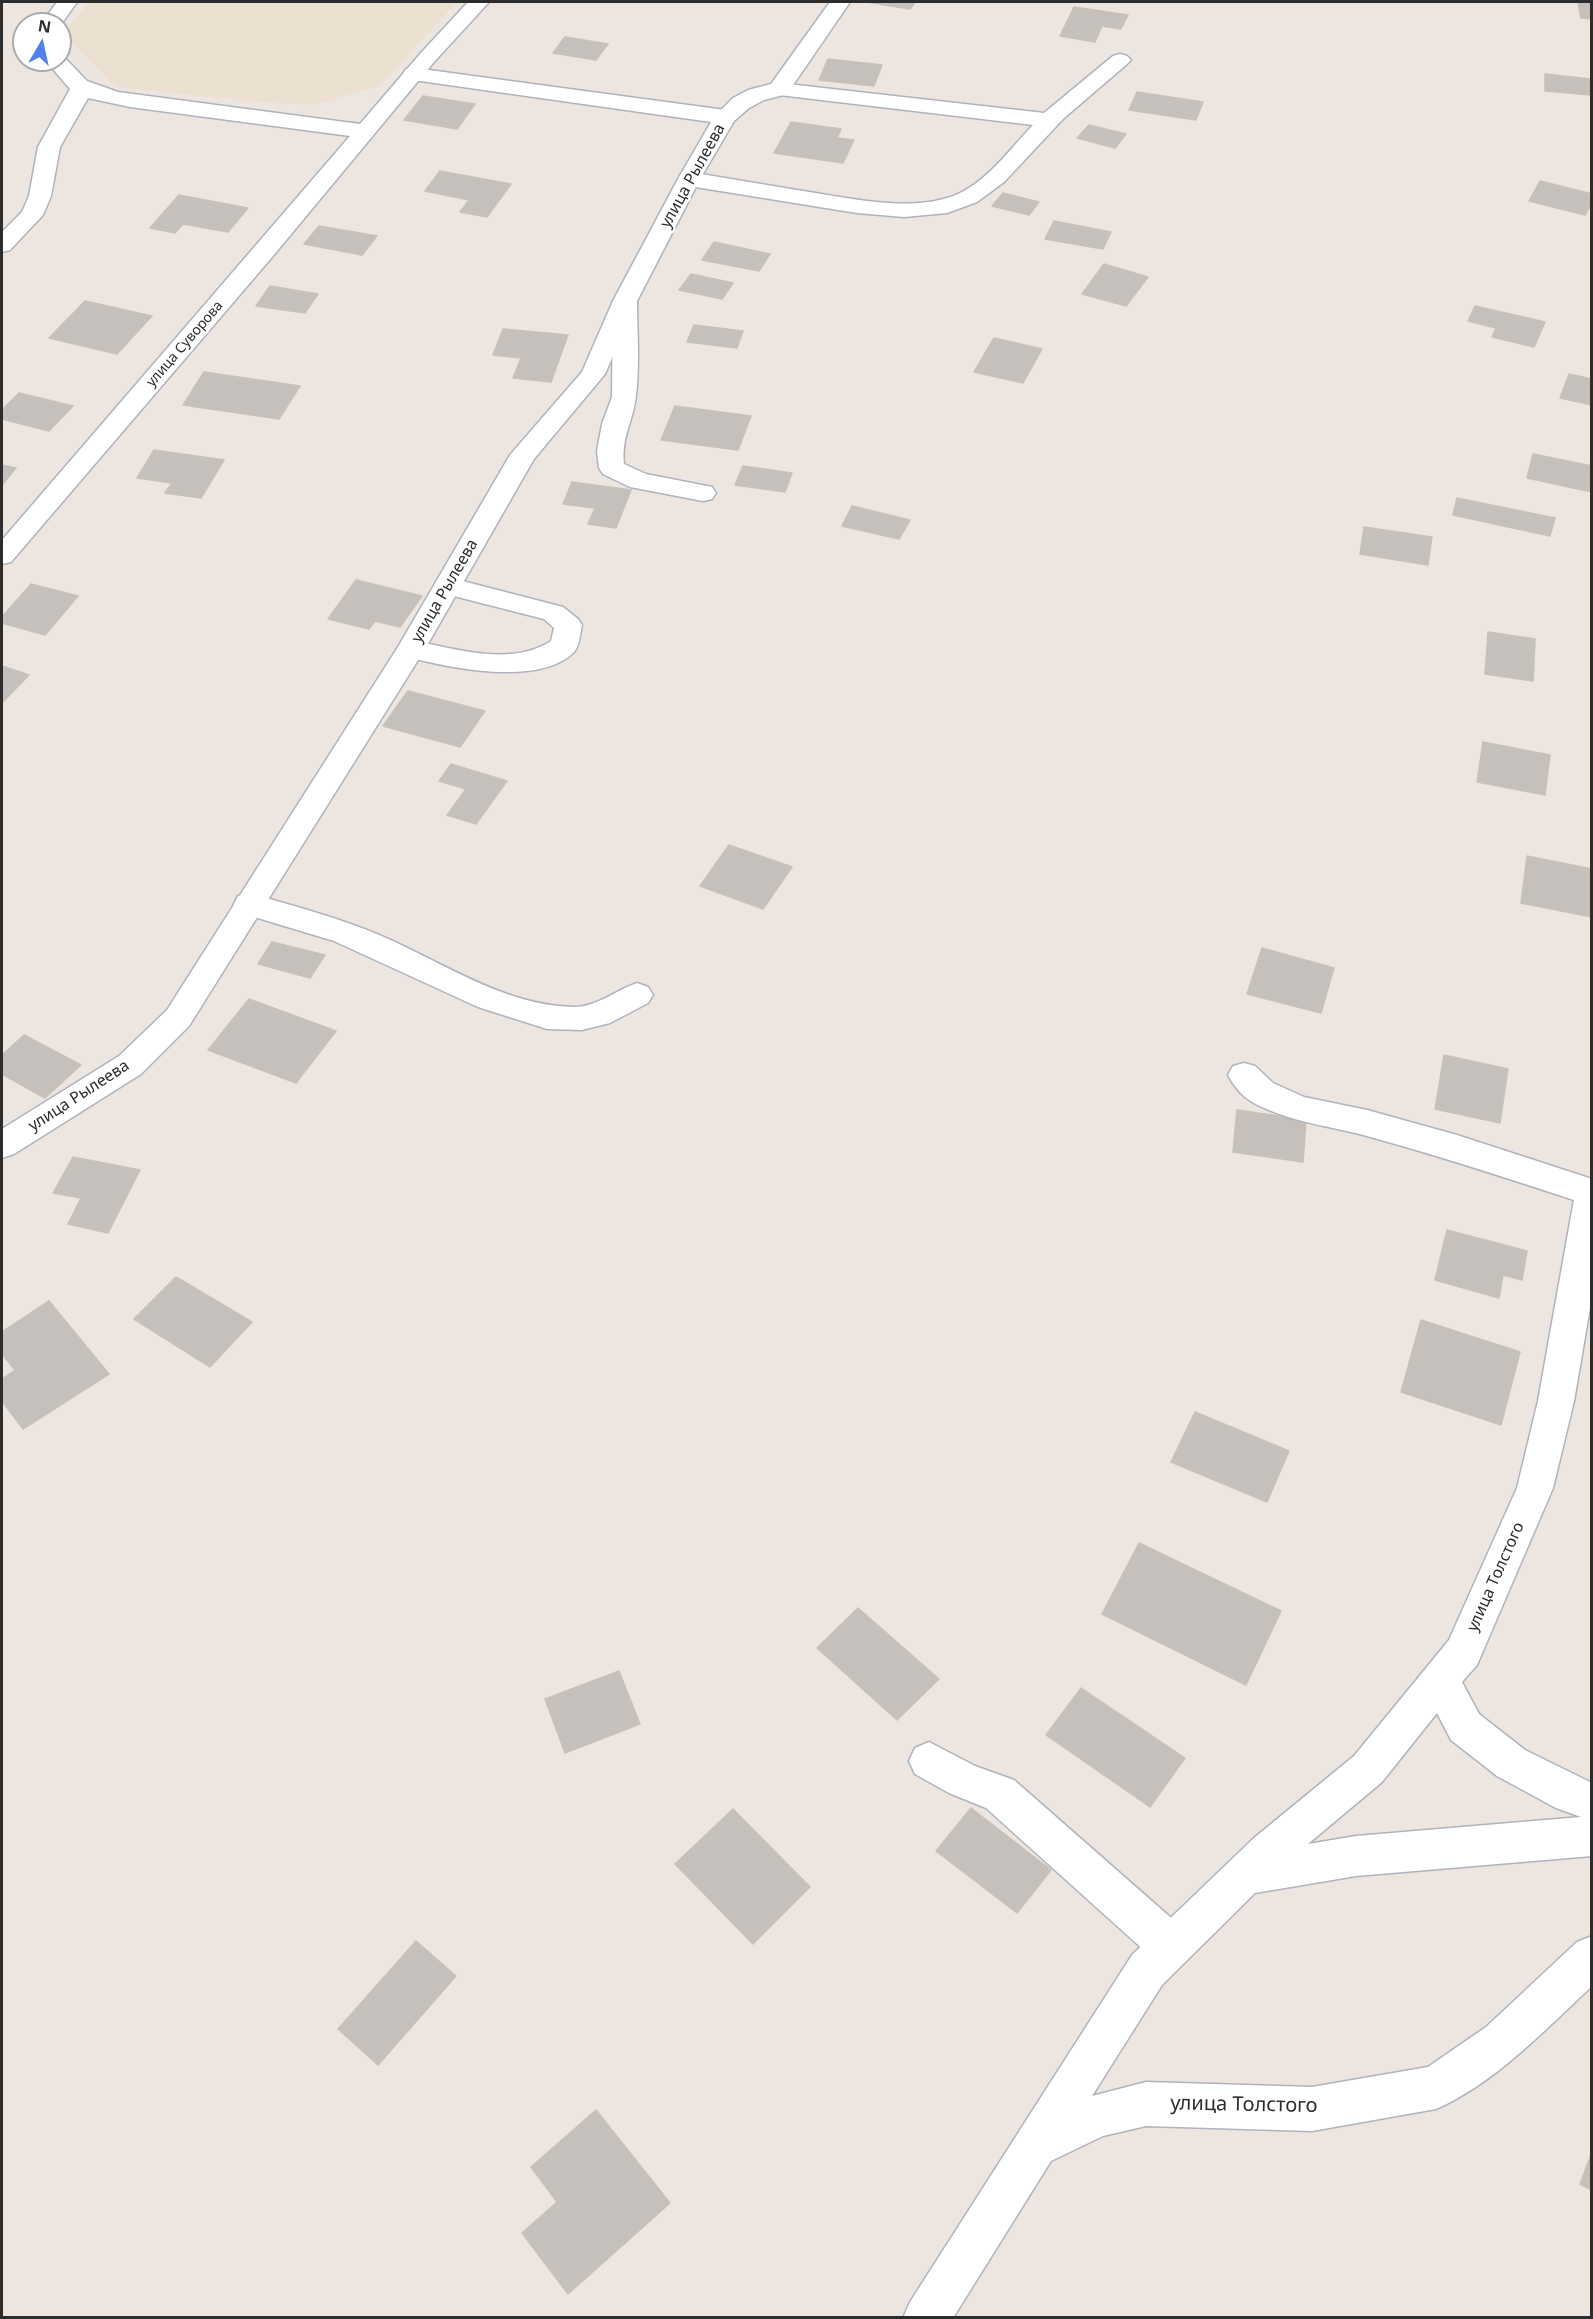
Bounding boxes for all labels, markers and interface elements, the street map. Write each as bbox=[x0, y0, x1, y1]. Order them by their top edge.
north arrow bbox=[12, 12, 72, 72]
text: N bbox=[36, 14, 53, 38]
street label: улица Рылеева bbox=[656, 120, 730, 232]
street label: улица Суворова bbox=[143, 298, 227, 390]
street label: улица Рылеева bbox=[408, 536, 482, 646]
street label: улица Рылеева bbox=[25, 1056, 133, 1136]
street label: улица Толстого bbox=[1463, 1519, 1529, 1635]
street label: улица Толстого bbox=[1170, 2092, 1318, 2118]

